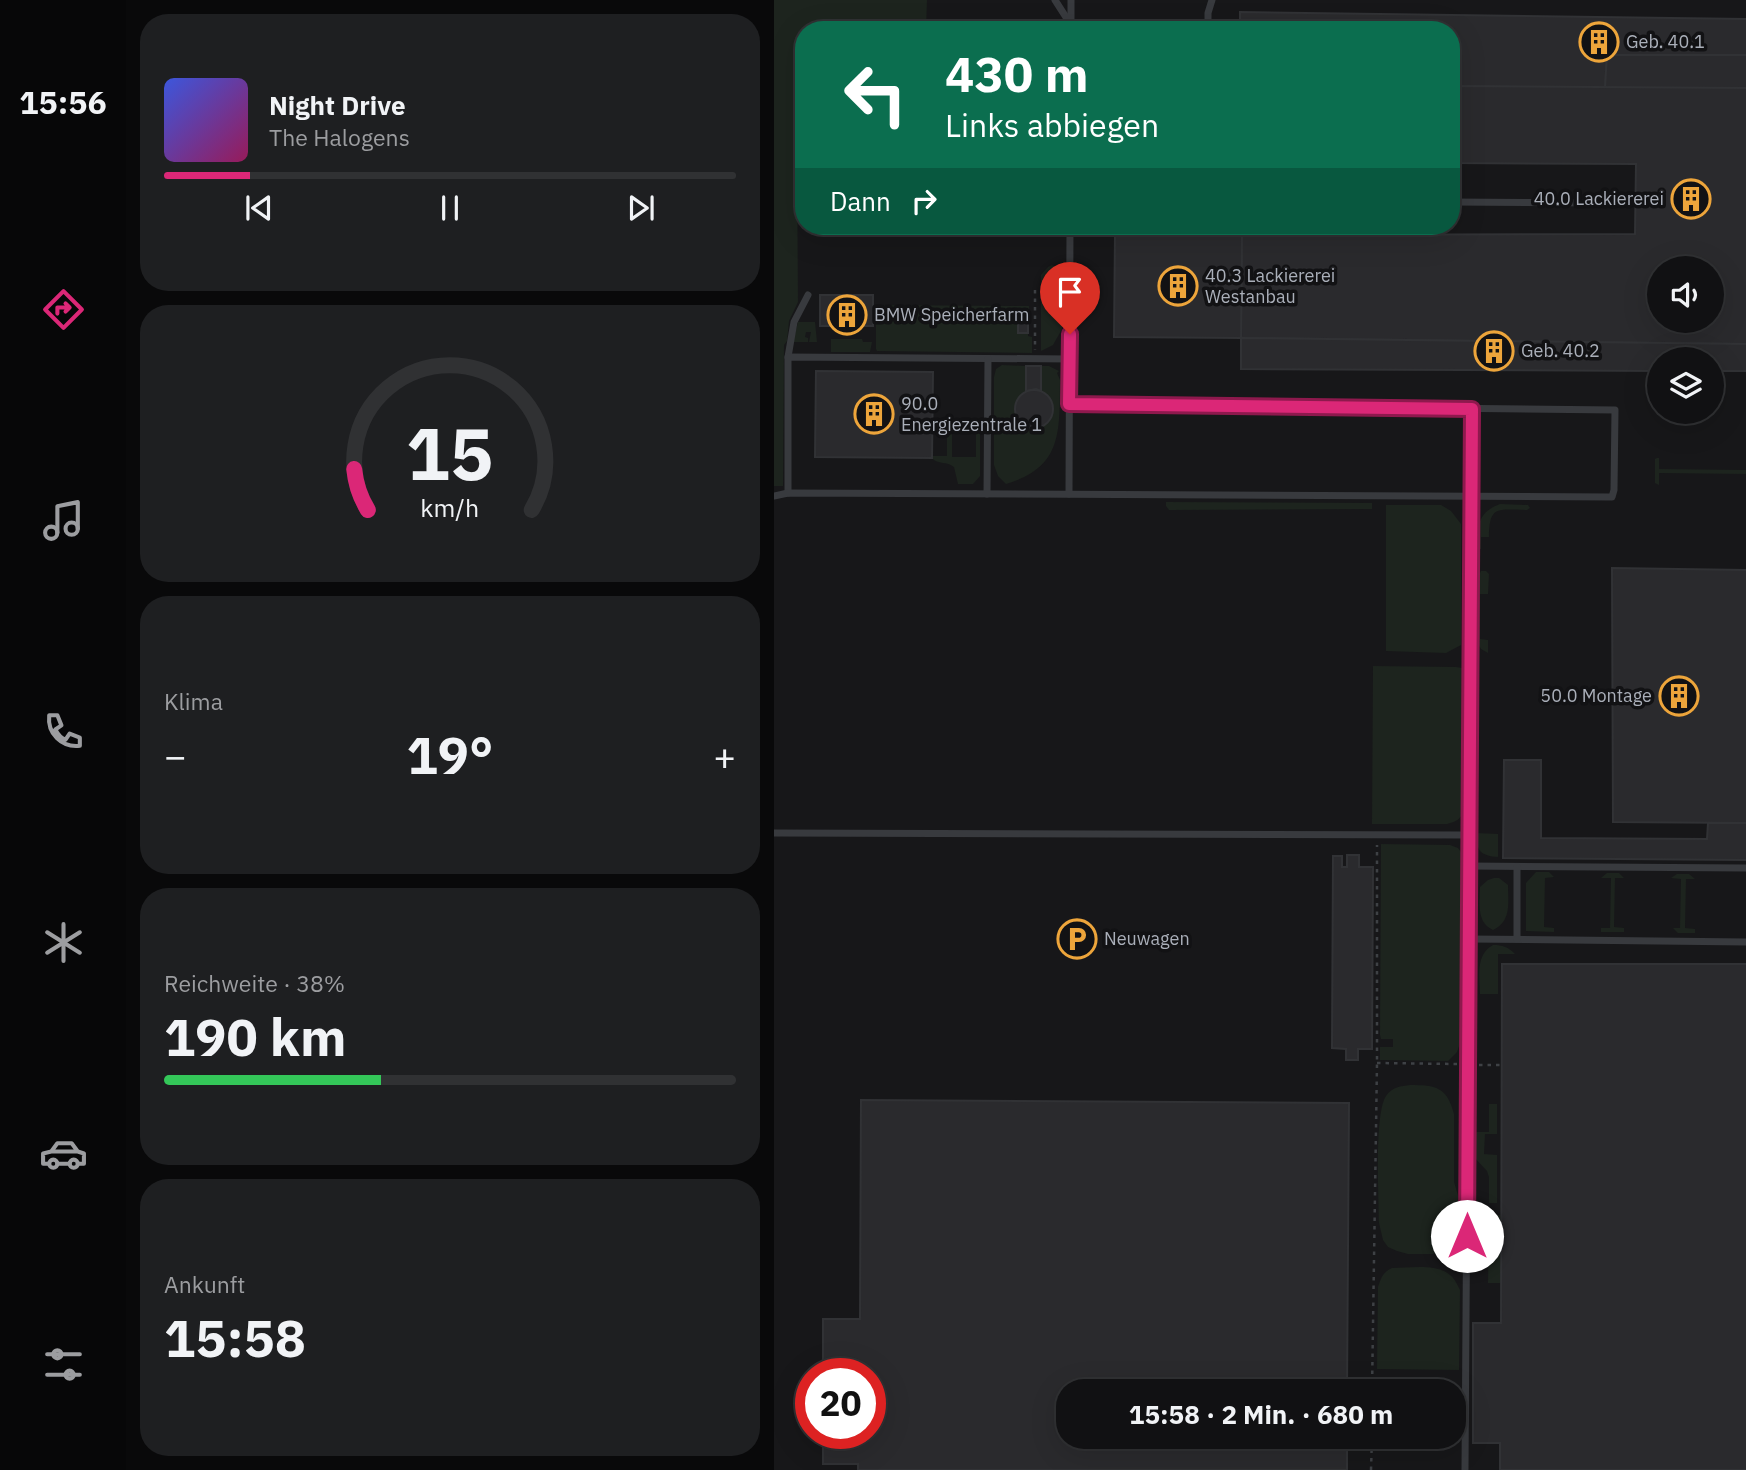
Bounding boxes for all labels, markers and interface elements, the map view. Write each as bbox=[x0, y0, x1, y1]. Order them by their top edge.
building icon: Geb. 40.1 bbox=[1578, 21, 1620, 63]
place label: Geb. 40.1 bbox=[1626, 30, 1705, 53]
text: 430 m bbox=[945, 42, 1089, 105]
icon: left bbox=[830, 49, 921, 140]
text: 15:56 bbox=[19, 81, 107, 123]
text: Night Drive bbox=[269, 88, 406, 122]
text: Links abbiegen bbox=[945, 104, 1159, 146]
text: The Halogens bbox=[269, 122, 410, 152]
building icon: 40.0 Lackiererei bbox=[1670, 178, 1712, 220]
icon: right bbox=[905, 182, 943, 220]
text: Dann bbox=[830, 184, 891, 218]
place label: 40.0 Lackiererei bbox=[1534, 187, 1664, 210]
icon: previous bbox=[240, 189, 278, 227]
icon: pause bbox=[431, 189, 469, 227]
icon: next bbox=[622, 189, 660, 227]
map controls bbox=[1647, 256, 1724, 424]
button: sound bbox=[1647, 256, 1724, 333]
pin bbox=[1040, 262, 1100, 334]
place label: 40.3 Lackiererei Westanbau bbox=[1205, 264, 1335, 308]
building icon: 40.3 Lackiererei Westanbau bbox=[1157, 265, 1199, 307]
icon: arrive bbox=[1051, 273, 1089, 311]
icon: directions bbox=[39, 285, 88, 334]
building icon: BMW Speicherfarm bbox=[826, 294, 868, 336]
place label: BMW Speicherfarm bbox=[874, 303, 1030, 326]
building icon: Geb. 40.2 bbox=[1473, 330, 1515, 372]
place label: Geb. 40.2 bbox=[1521, 339, 1600, 362]
button: layers bbox=[1647, 347, 1724, 424]
place label: 90.0 Energiezentrale 1 bbox=[901, 392, 1042, 436]
building icon: 90.0 Energiezentrale 1 bbox=[853, 393, 895, 435]
text: 15 bbox=[406, 405, 494, 500]
text: km/h bbox=[421, 491, 479, 524]
icon: music bbox=[39, 496, 88, 545]
building icon: 50.0 Montage bbox=[1658, 675, 1700, 717]
place label: 50.0 Montage bbox=[1540, 684, 1652, 707]
text: Klima bbox=[164, 686, 223, 716]
icon: phone bbox=[39, 707, 88, 756]
text: 19° bbox=[407, 721, 493, 788]
text: − bbox=[164, 731, 187, 780]
text: + bbox=[713, 731, 736, 780]
icon: climate bbox=[39, 918, 88, 967]
parking icon: Neuwagen bbox=[1056, 918, 1098, 960]
place label: Neuwagen bbox=[1104, 927, 1190, 950]
text: Reichweite · 38% bbox=[164, 968, 345, 998]
text: 190 km bbox=[164, 1003, 346, 1070]
icon: car bbox=[39, 1129, 88, 1178]
position arrow bbox=[1430, 1199, 1504, 1273]
text: Ankunft bbox=[164, 1269, 245, 1299]
text: 15:58 bbox=[164, 1304, 306, 1371]
icon: filters bbox=[39, 1340, 88, 1389]
speed limit sign: 20 bbox=[795, 1358, 886, 1449]
text: 15:58 · 2 Min. · 680 m bbox=[1129, 1397, 1393, 1431]

